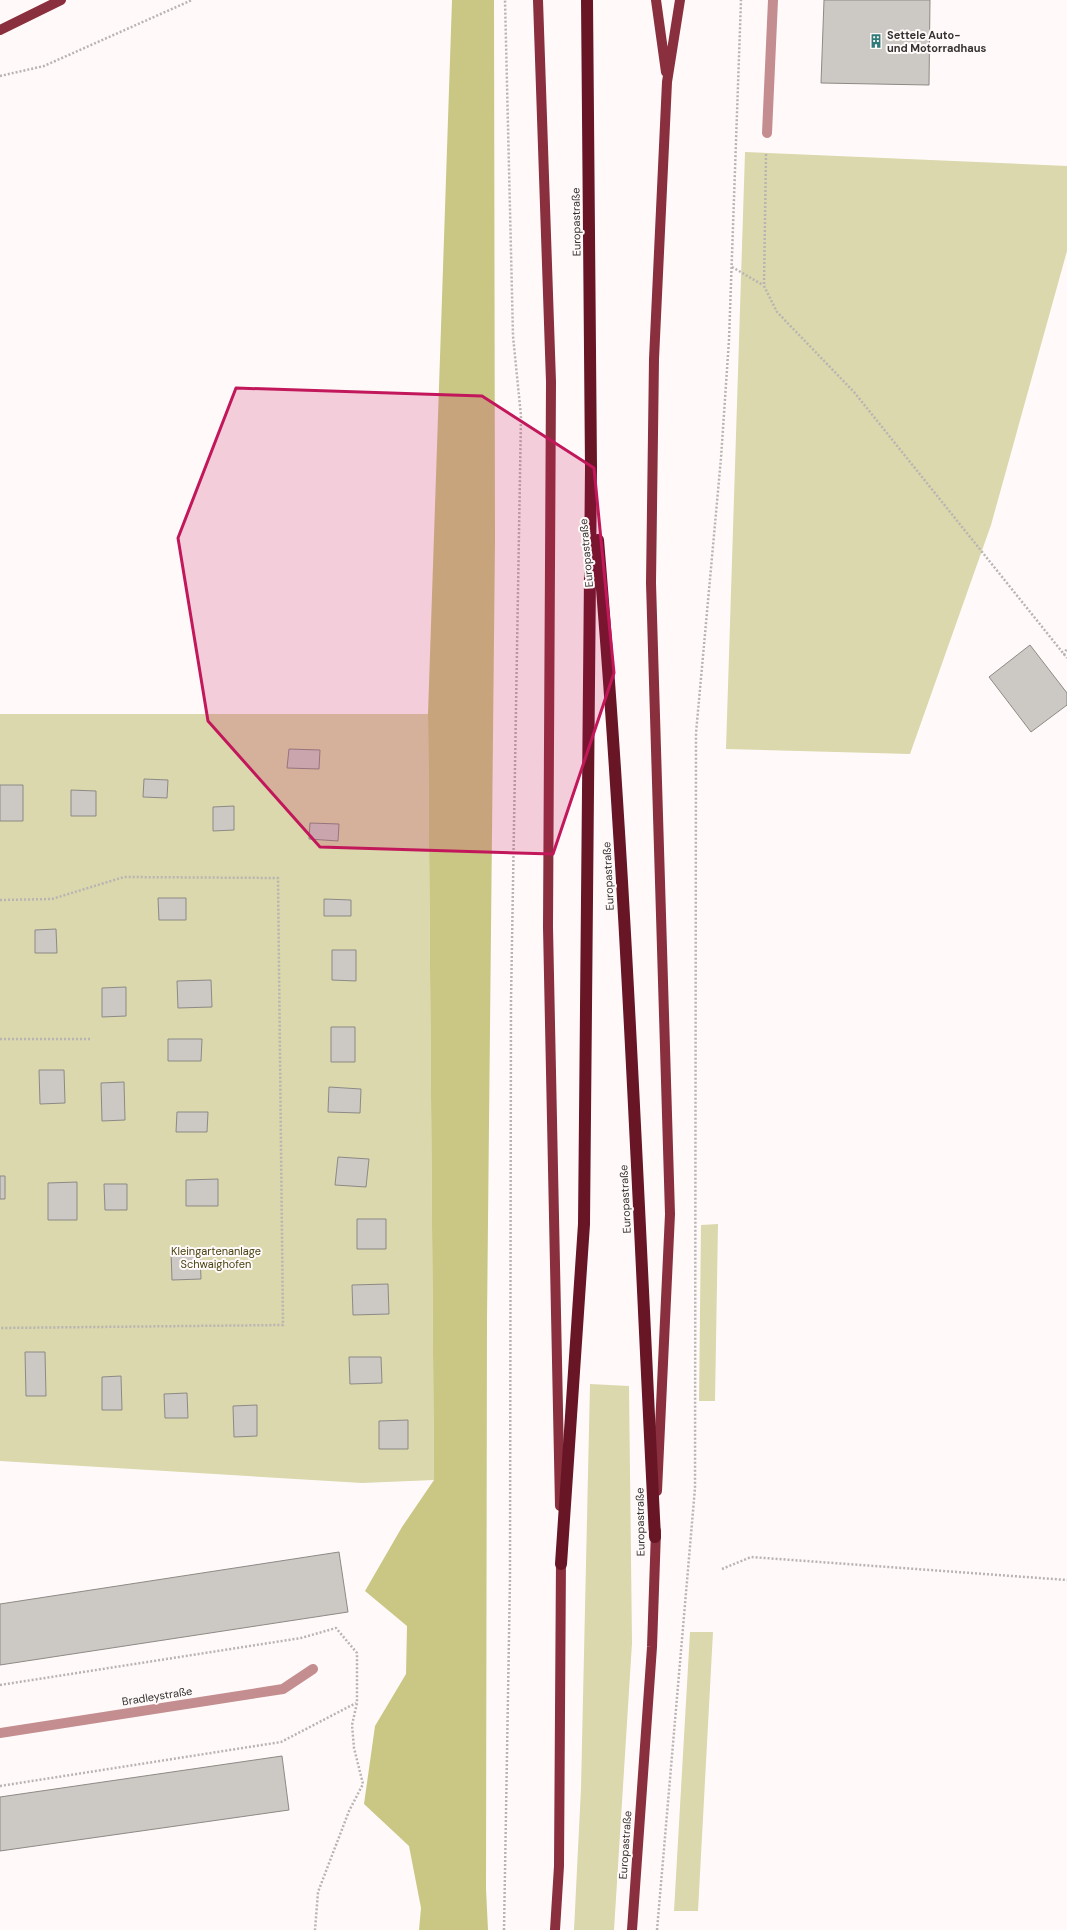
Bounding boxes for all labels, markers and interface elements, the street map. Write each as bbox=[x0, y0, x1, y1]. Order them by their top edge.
place label: Settele Auto- und Motorradhaus bbox=[887, 28, 987, 55]
building icon: Settele Auto- und Motorradhaus bbox=[868, 33, 884, 49]
street label: Europastraße bbox=[568, 187, 584, 257]
street label: Europastraße bbox=[576, 518, 596, 588]
street label: Europastraße bbox=[599, 841, 617, 911]
street label: Europastraße bbox=[616, 1164, 634, 1234]
park label: Kleingartenanlage Schwaighofen bbox=[171, 1244, 261, 1271]
street label: Europastraße bbox=[632, 1487, 648, 1557]
street label: Bradleystraße bbox=[121, 1684, 193, 1708]
street label: Europastraße bbox=[616, 1810, 634, 1880]

